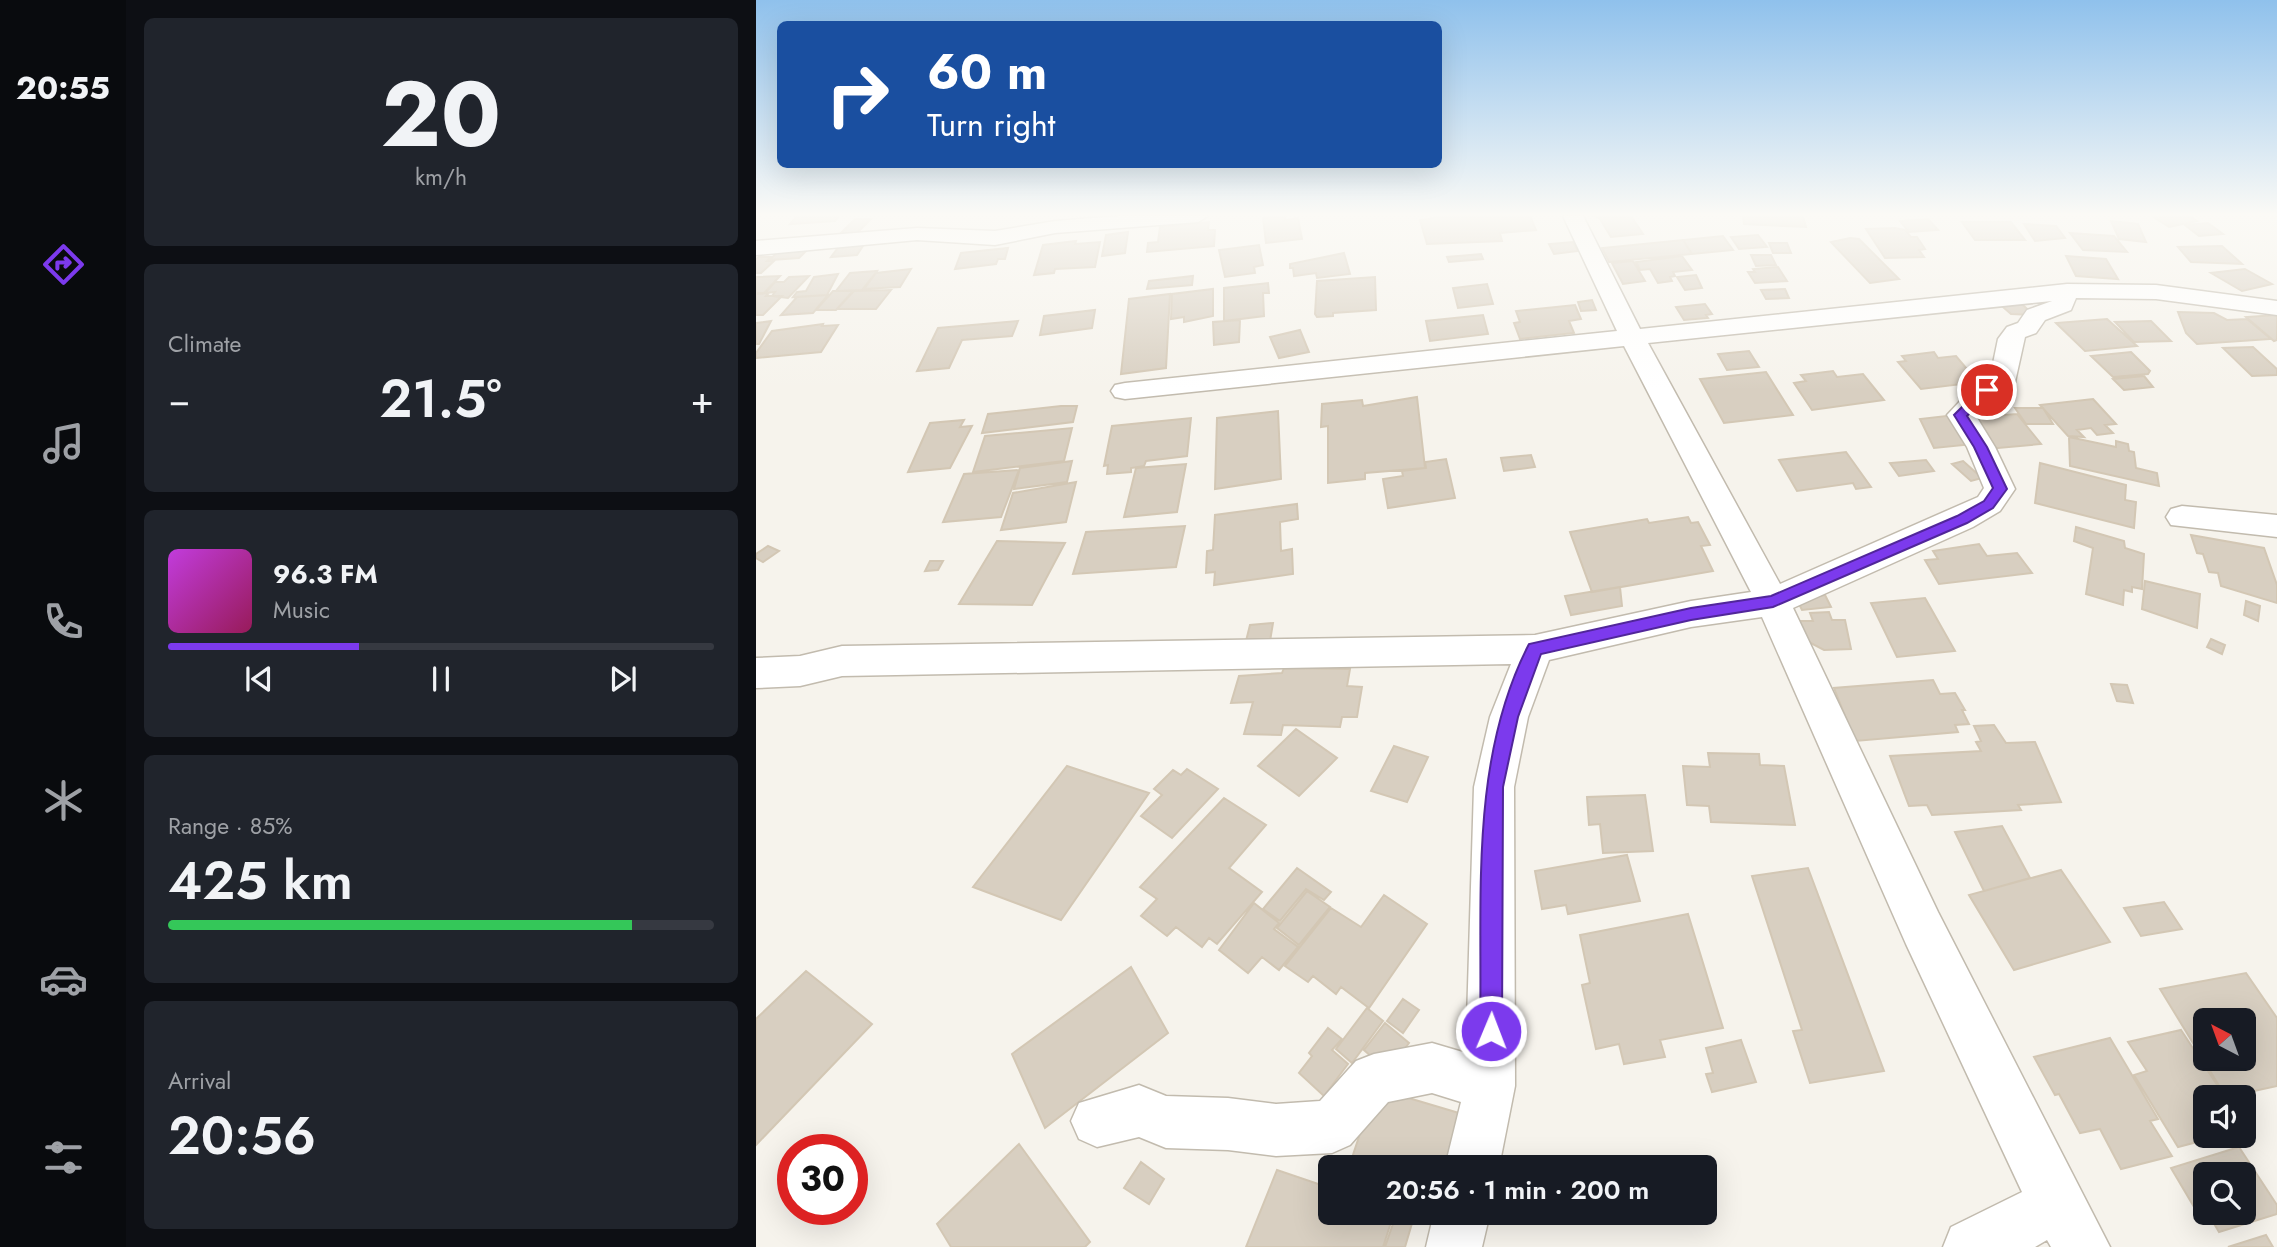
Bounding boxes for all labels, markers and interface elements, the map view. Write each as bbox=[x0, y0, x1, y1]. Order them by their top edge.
text: 60 m bbox=[927, 37, 1047, 107]
text: 20 bbox=[381, 49, 501, 180]
icon: right bbox=[812, 49, 903, 140]
text: 20:55 bbox=[16, 65, 110, 111]
text: Turn right bbox=[927, 102, 1056, 148]
text: km/h bbox=[415, 160, 467, 194]
icon: directions bbox=[39, 240, 88, 289]
text: Climate bbox=[168, 327, 241, 361]
pin bbox=[1957, 360, 2017, 420]
text: 21.5° bbox=[380, 361, 502, 437]
icon: arrive bbox=[1968, 371, 2006, 409]
text: − bbox=[168, 372, 190, 427]
text: + bbox=[691, 372, 714, 427]
icon: music bbox=[39, 419, 88, 468]
text: 96.3 FM bbox=[273, 555, 378, 593]
text: Music bbox=[273, 593, 330, 627]
icon: phone bbox=[39, 597, 88, 646]
icon: previous bbox=[240, 660, 278, 698]
icon: pause bbox=[422, 660, 460, 698]
icon: next bbox=[604, 660, 642, 698]
icon: climate bbox=[39, 776, 88, 825]
text: Range · 85% bbox=[168, 809, 292, 843]
text: 425 km bbox=[168, 843, 353, 919]
icon: car bbox=[39, 955, 88, 1004]
position arrow bbox=[1454, 994, 1528, 1068]
north arrow bbox=[2193, 1008, 2256, 1071]
map controls bbox=[2193, 1008, 2256, 1225]
text: Arrival bbox=[168, 1064, 231, 1098]
button: sound bbox=[2193, 1085, 2256, 1148]
text: 20:56 bbox=[168, 1098, 316, 1174]
icon: filters bbox=[39, 1133, 88, 1182]
speed limit sign: 30 bbox=[777, 1134, 868, 1225]
button: search bbox=[2193, 1162, 2256, 1225]
text: 20:56 · 1 min · 200 m bbox=[1386, 1171, 1649, 1209]

